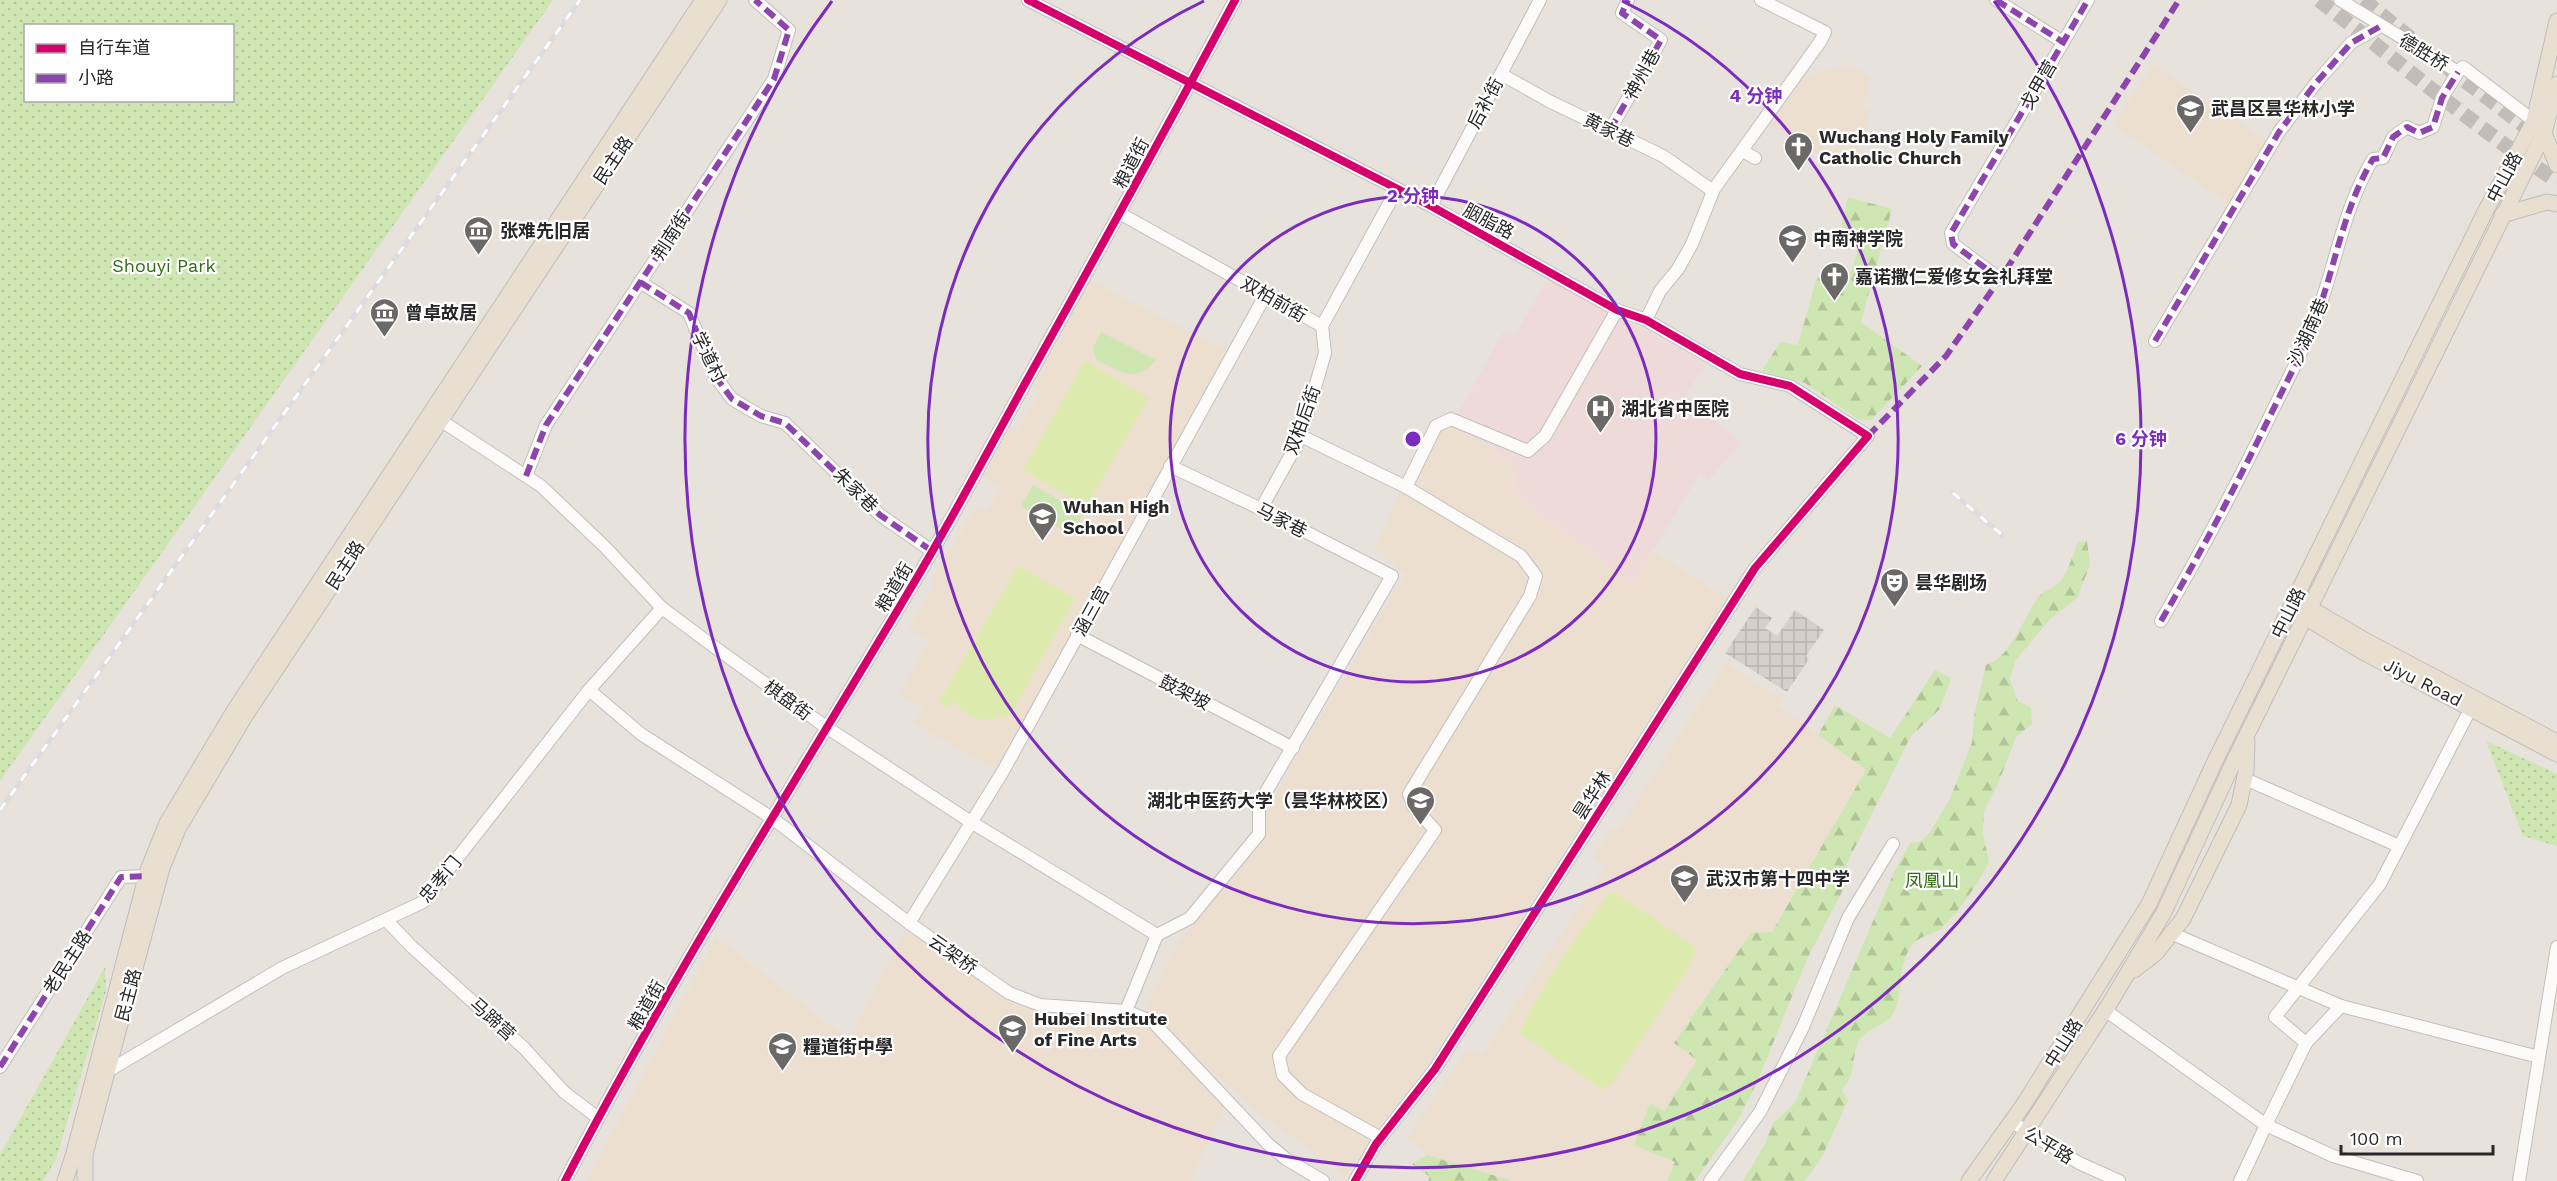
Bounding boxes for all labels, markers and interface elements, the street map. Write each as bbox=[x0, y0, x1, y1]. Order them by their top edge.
legend bbox=[24, 24, 234, 102]
street label: 德胜桥 bbox=[2395, 29, 2453, 75]
text: 自行车道 bbox=[78, 37, 150, 58]
street label: 神州巷 bbox=[1620, 45, 1664, 103]
street label: 戈甲营 bbox=[2015, 56, 2061, 114]
text: 小路 bbox=[78, 67, 114, 88]
street label: 后补街 bbox=[1463, 74, 1507, 132]
text: 4 分钟 bbox=[1730, 85, 1782, 106]
school or university icon: 武昌区昙华林小学 bbox=[2174, 92, 2206, 134]
place label: 武昌区昙华林小学 bbox=[2211, 98, 2355, 119]
street label: 黄家巷 bbox=[1580, 109, 1638, 151]
place label: Wuchang Holy Family Catholic Church bbox=[1819, 126, 2010, 168]
church icon: Wuchang Holy Family Catholic Church bbox=[1782, 130, 1814, 172]
street label: 民主路 bbox=[589, 132, 637, 188]
street label: 粮道街 bbox=[1109, 134, 1153, 192]
street label: 中山路 bbox=[2482, 148, 2526, 206]
text: 2 分钟 bbox=[1387, 185, 1439, 206]
street label: 胭脂路 bbox=[1460, 199, 1518, 243]
street label: 荆南街 bbox=[647, 207, 695, 263]
museum icon: 张难先旧居 bbox=[463, 214, 495, 256]
place label: 张难先旧居 bbox=[500, 220, 590, 241]
school or university icon: 中南神学院 bbox=[1776, 222, 1808, 264]
place label: 中南神学院 bbox=[1813, 228, 1903, 249]
park label: Shouyi Park bbox=[112, 255, 216, 276]
church icon: 嘉诺撒仁爱修女会礼拜堂 bbox=[1818, 260, 1850, 302]
place label: 嘉诺撒仁爱修女会礼拜堂 bbox=[1855, 266, 2053, 287]
street label: 双柏前街 bbox=[1238, 272, 1310, 326]
street label: 沙湖南巷 bbox=[2284, 295, 2332, 369]
museum icon: 曾卓故居 bbox=[368, 296, 400, 338]
place label: 曾卓故居 bbox=[405, 302, 477, 323]
street label: 学道村 bbox=[688, 328, 730, 386]
street label: 双柏后街 bbox=[1280, 383, 1324, 457]
hospital icon: 湖北省中医院 bbox=[1584, 392, 1616, 434]
place label: 湖北省中医院 bbox=[1621, 398, 1729, 419]
text: 6 分钟 bbox=[2115, 428, 2167, 449]
centre of rings bbox=[1403, 429, 1423, 449]
street label: 朱家巷 bbox=[829, 463, 883, 517]
place label: Wuhan High School bbox=[1063, 496, 1169, 538]
street label: 马家巷 bbox=[1253, 498, 1311, 542]
school or university icon: Wuhan High School bbox=[1026, 500, 1058, 542]
street label: 民主路 bbox=[321, 537, 369, 593]
street label: 粮道街 bbox=[871, 558, 917, 616]
theatre icon: 昙华剧场 bbox=[1878, 566, 1910, 608]
place label: 昙华剧场 bbox=[1915, 572, 1987, 593]
street label: 涵三宫 bbox=[1069, 582, 1113, 640]
street label: 中山路 bbox=[2267, 584, 2309, 642]
street label: Jiyu Road bbox=[2380, 653, 2466, 711]
street label: 鼓架坡 bbox=[1156, 670, 1214, 714]
street label: 棋盘街 bbox=[760, 676, 816, 724]
street label: 昙华林 bbox=[1568, 767, 1616, 823]
school or university icon: 湖北中医药大学（昙华林校区） bbox=[1404, 784, 1436, 826]
place label: 湖北中医药大学（昙华林校区） bbox=[1147, 790, 1399, 811]
street label: 忠孝门 bbox=[415, 852, 465, 906]
school or university icon: 武汉市第十四中学 bbox=[1669, 862, 1701, 904]
place label: 武汉市第十四中学 bbox=[1706, 868, 1850, 889]
park label: 凤凰山 bbox=[1905, 870, 1959, 891]
street label: 老民主路 bbox=[39, 926, 95, 998]
street label: 云架桥 bbox=[925, 930, 981, 978]
street label: 民主路 bbox=[111, 966, 145, 1024]
street label: 粮道街 bbox=[623, 976, 669, 1034]
street label: 马蹄营 bbox=[466, 993, 520, 1045]
place label: Hubei Institute of Fine Arts bbox=[1034, 1008, 1167, 1050]
school or university icon: Hubei Institute of Fine Arts bbox=[997, 1012, 1029, 1054]
street label: 中山路 bbox=[2040, 1015, 2086, 1071]
school or university icon: 糧道街中學 bbox=[766, 1030, 798, 1072]
place label: 糧道街中學 bbox=[803, 1036, 893, 1057]
scale bar bbox=[2341, 1118, 2492, 1156]
street label: 公平路 bbox=[2020, 1122, 2078, 1168]
text: 100 m bbox=[2350, 1128, 2403, 1149]

